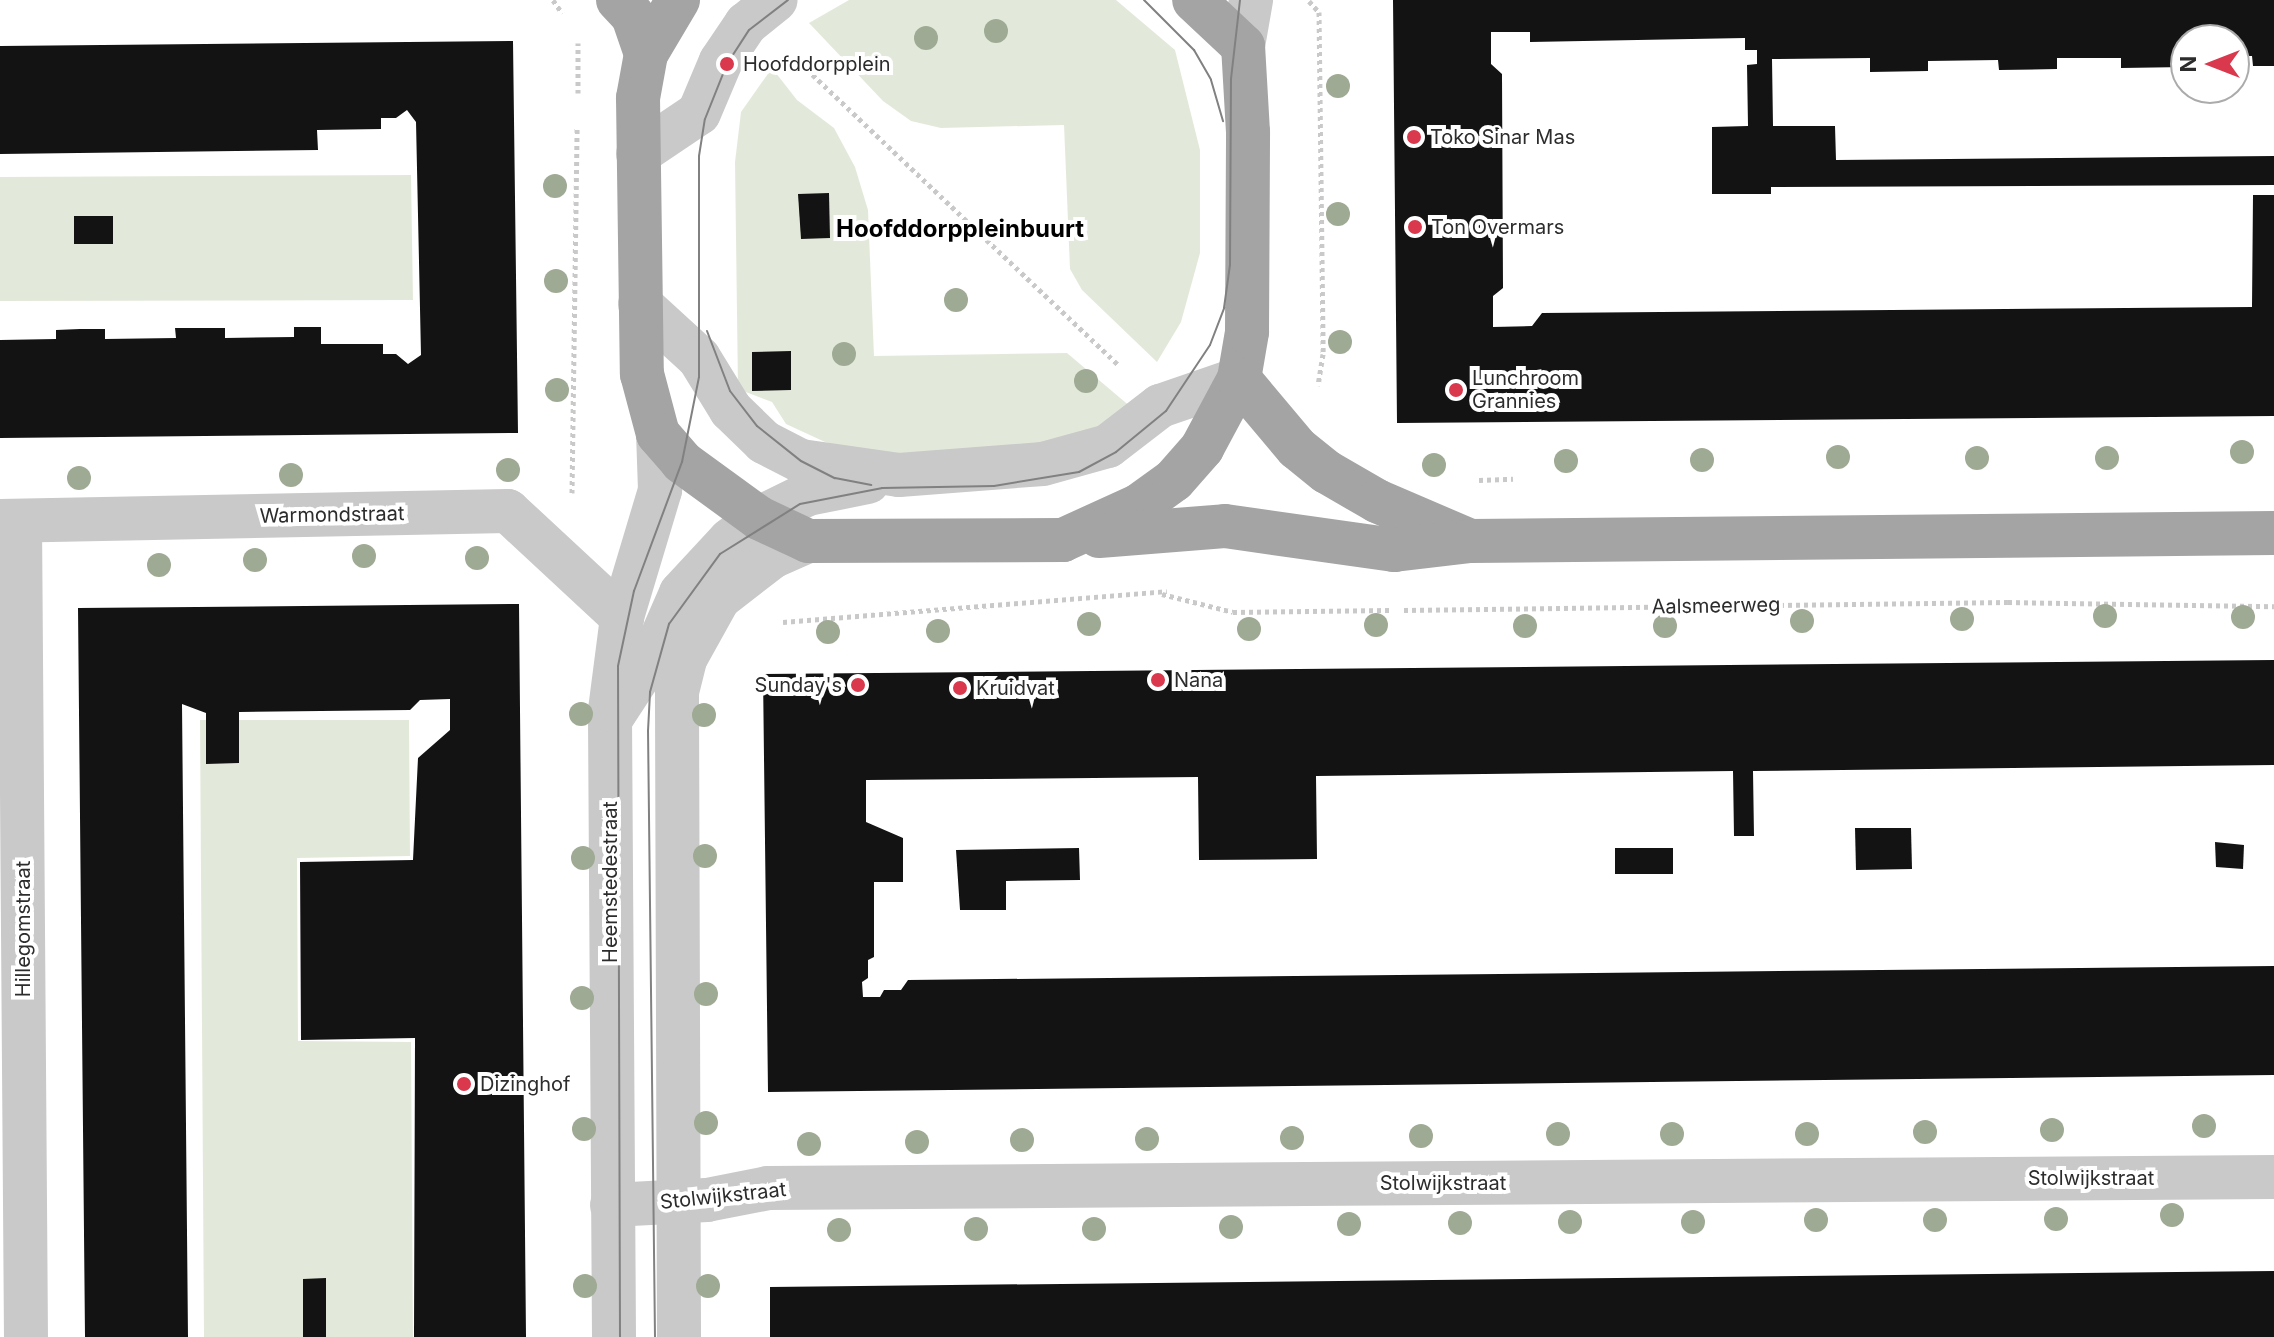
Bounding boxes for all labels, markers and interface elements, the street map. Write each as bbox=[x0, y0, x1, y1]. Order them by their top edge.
north arrow bbox=[2170, 24, 2250, 104]
place label: Hoofddorpplein bbox=[743, 52, 891, 76]
marker: Hoofddorpplein bbox=[718, 55, 736, 73]
text: N bbox=[2175, 56, 2201, 72]
place label: Toko Sinar Mas bbox=[1430, 125, 1575, 149]
marker: Toko Sinar Mas bbox=[1405, 128, 1423, 146]
district label: Hoofddorppleinbuurt bbox=[836, 215, 1084, 243]
place label: Ton Overmars bbox=[1431, 215, 1564, 239]
marker: Ton Overmars bbox=[1406, 218, 1424, 236]
place label: Lunchroom Grannies bbox=[1472, 366, 1579, 413]
marker: Lunchroom Grannies bbox=[1447, 381, 1465, 399]
street label: Warmondstraat bbox=[259, 502, 405, 528]
street label: Aalsmeerweg bbox=[1651, 593, 1781, 619]
place label: Nana bbox=[1174, 668, 1223, 692]
marker: Nana bbox=[1149, 671, 1167, 689]
place label: Sunday's bbox=[755, 673, 842, 697]
marker: Sunday's bbox=[849, 676, 867, 694]
place label: Kruidvat bbox=[976, 676, 1055, 700]
marker: Kruidvat bbox=[951, 679, 969, 697]
street label: Heemstedestraat bbox=[598, 801, 622, 963]
street label: Hillegomstraat bbox=[11, 861, 35, 997]
place label: Dizinghof bbox=[480, 1072, 570, 1096]
marker: Dizinghof bbox=[455, 1075, 473, 1093]
street label: Stolwijkstraat bbox=[2028, 1166, 2154, 1190]
street label: Stolwijkstraat bbox=[1380, 1171, 1506, 1195]
street label: Stolwijkstraat bbox=[659, 1177, 787, 1215]

